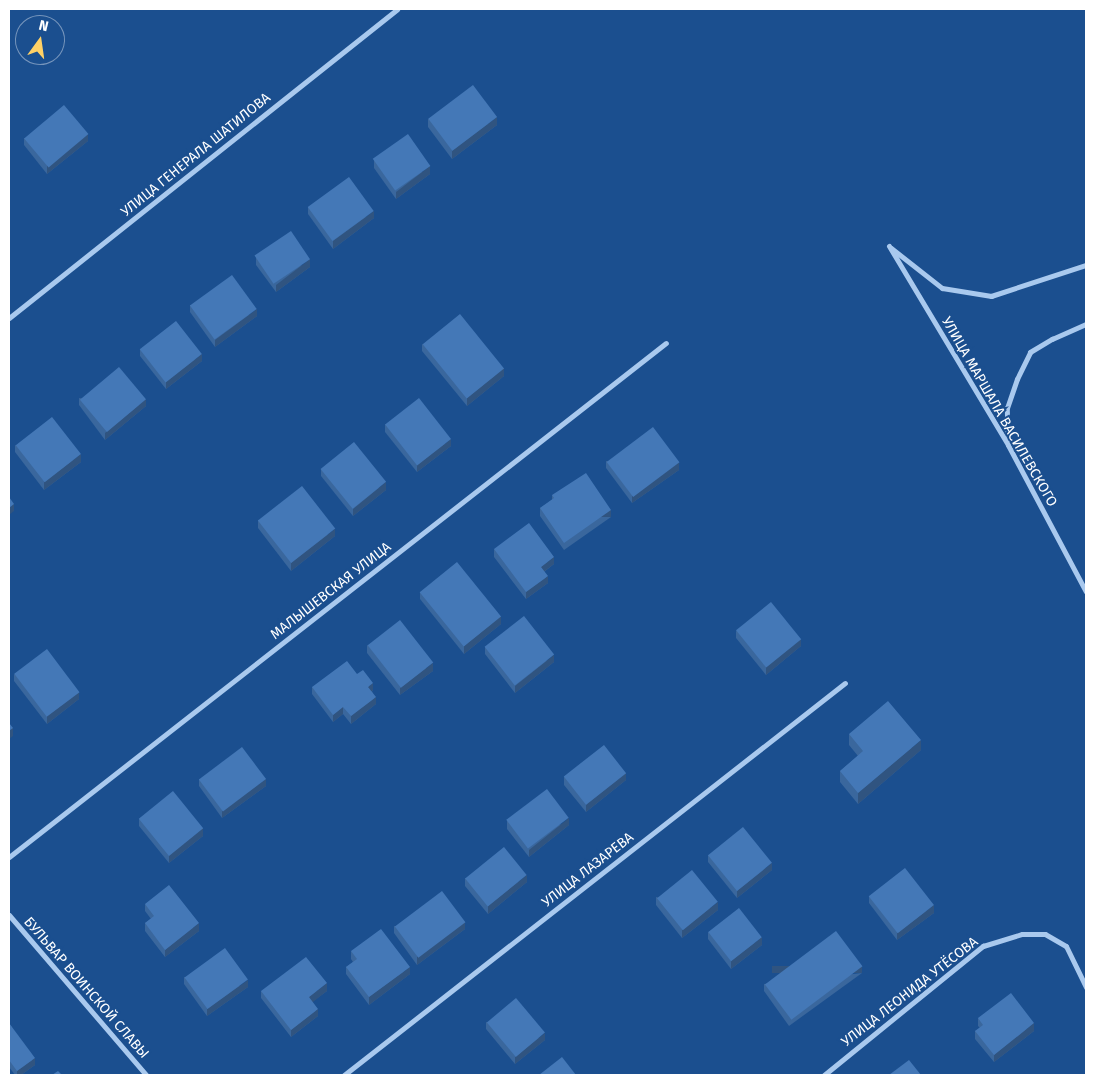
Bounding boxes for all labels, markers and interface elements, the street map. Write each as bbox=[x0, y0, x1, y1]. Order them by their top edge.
north arrow bbox=[15, 15, 65, 65]
text: N bbox=[37, 17, 50, 35]
street label: УЛИЦА ГЕНЕРАЛА ШАТИЛОВА bbox=[118, 90, 274, 220]
street label: УЛИЦА МАРШАЛА ВАСИЛЕВСКОГО bbox=[938, 314, 1060, 510]
street label: МАЛЫШЕВСКАЯ УЛИЦА bbox=[267, 539, 395, 643]
street label: УЛИЦА ЛАЗАРЕВА bbox=[539, 829, 637, 911]
street label: БУЛЬВАР ВОИНСКОЙ СЛАВЫ bbox=[20, 914, 152, 1062]
street label: УЛИЦА ЛЕОНИДА УТЁСОВА bbox=[838, 934, 982, 1050]

